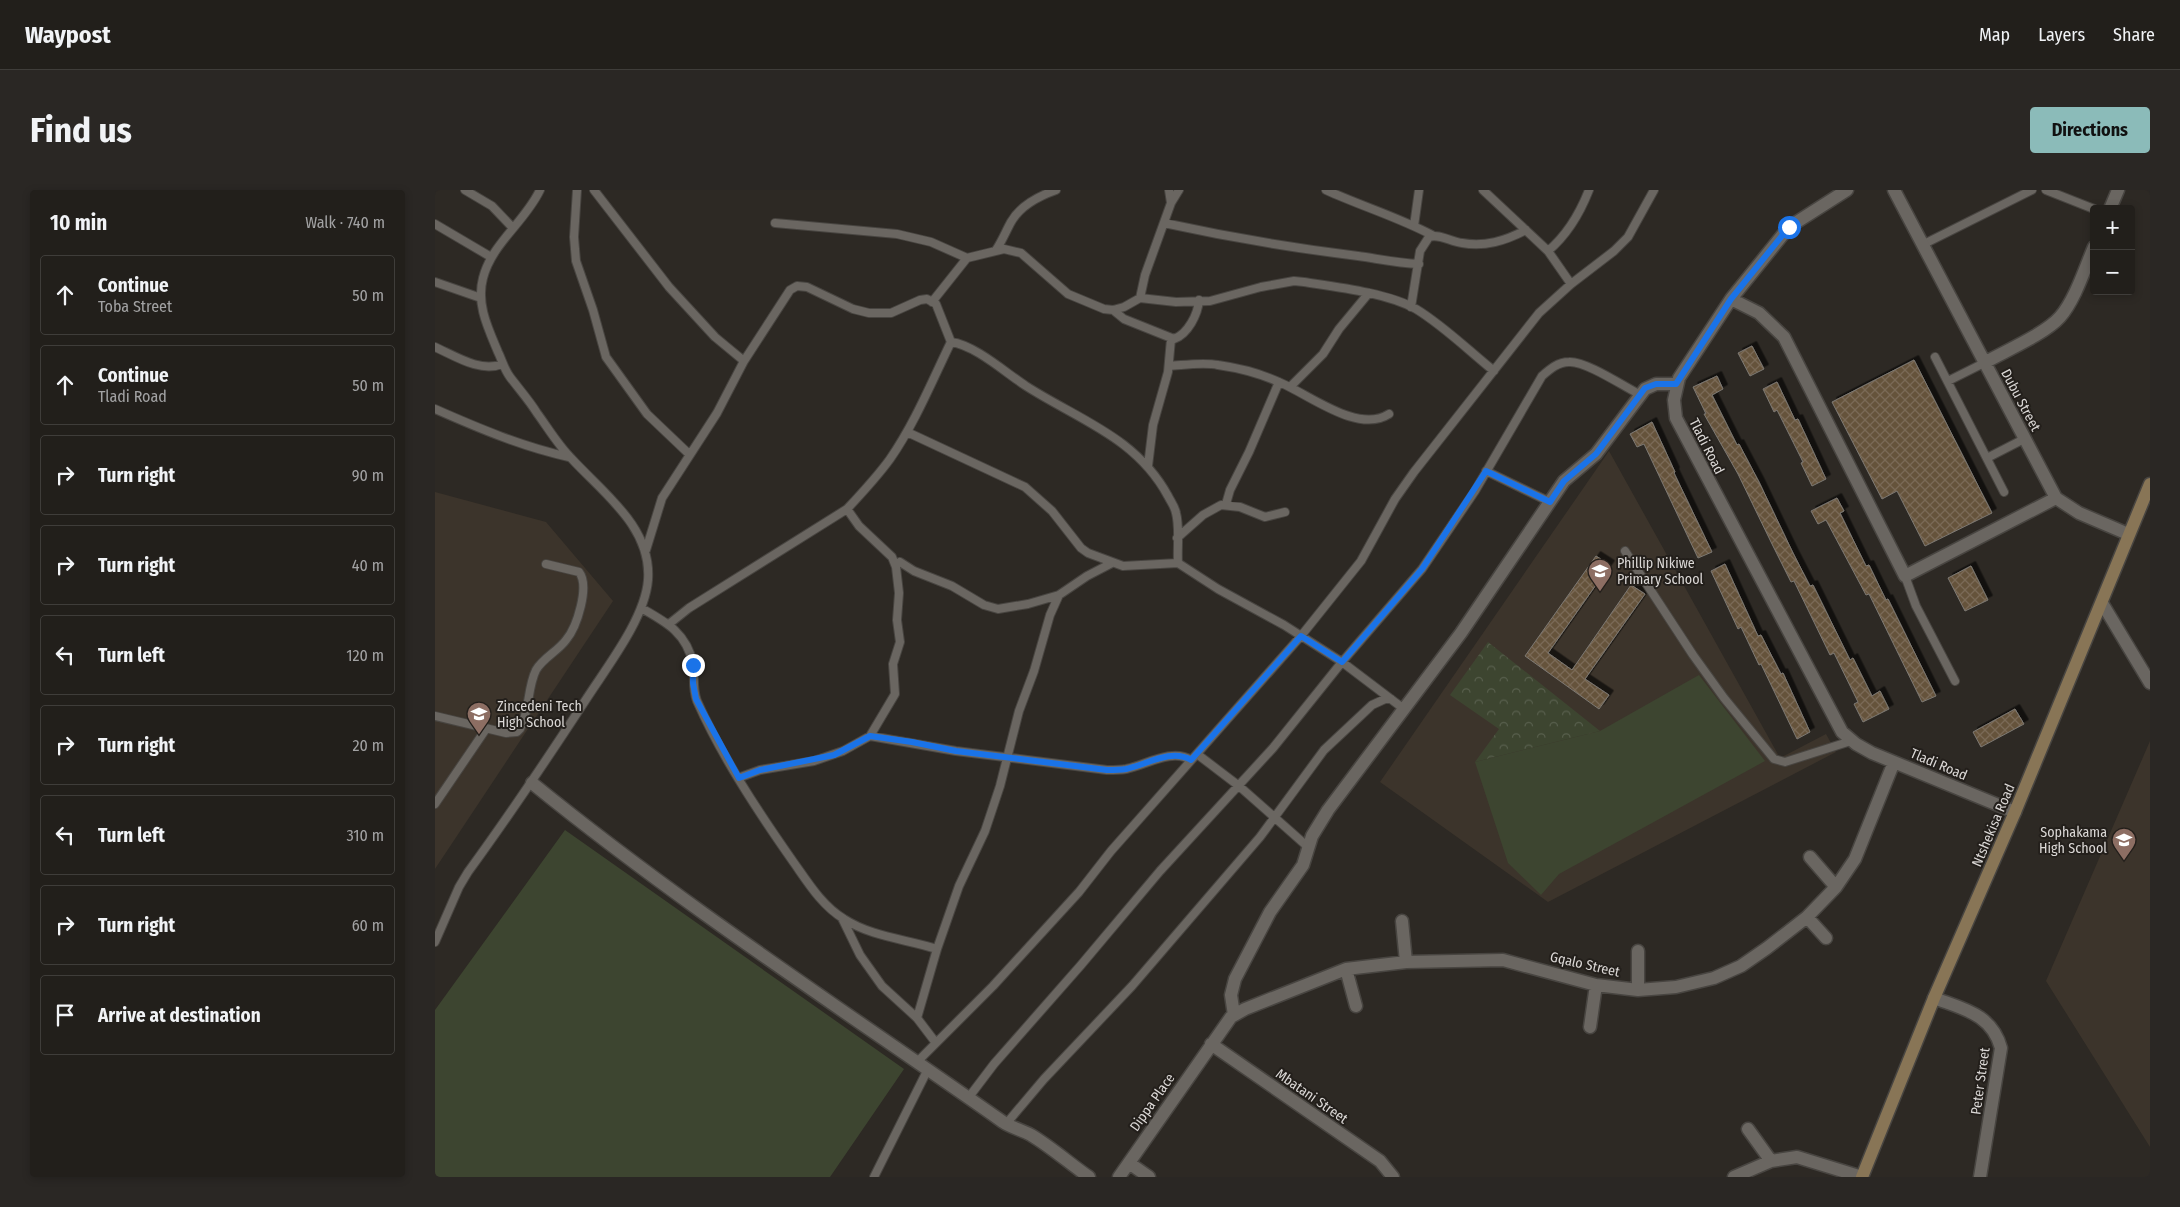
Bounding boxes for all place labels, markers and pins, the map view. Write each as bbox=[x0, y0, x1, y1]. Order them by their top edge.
place label: Phillip Nikiwe Primary School bbox=[1617, 555, 1704, 588]
school or university icon: Phillip Nikiwe Primary School bbox=[1587, 558, 1613, 592]
place label: Zincedeni Tech High School bbox=[497, 698, 582, 731]
school or university icon: Zincedeni Tech High School bbox=[466, 701, 492, 735]
place label: Sophakama High School bbox=[2039, 824, 2107, 857]
school or university icon: Sophakama High School bbox=[2111, 827, 2137, 861]

